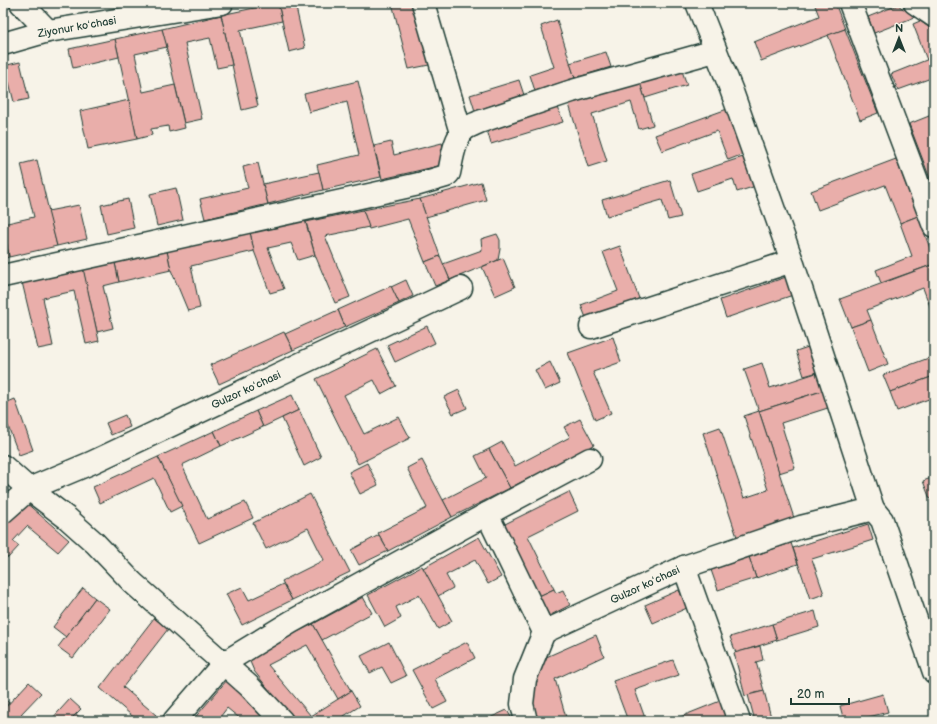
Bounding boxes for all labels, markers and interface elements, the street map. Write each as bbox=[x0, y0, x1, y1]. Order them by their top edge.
street label: Ziyonur koʻchasi bbox=[36, 14, 117, 40]
north arrow bbox=[879, 18, 919, 58]
text: N bbox=[895, 22, 903, 35]
street label: Gulzor koʻchasi bbox=[209, 368, 283, 412]
street label: Gulzor koʻchasi bbox=[608, 563, 682, 607]
scale bar bbox=[791, 680, 849, 706]
text: 20 m bbox=[797, 687, 824, 702]

